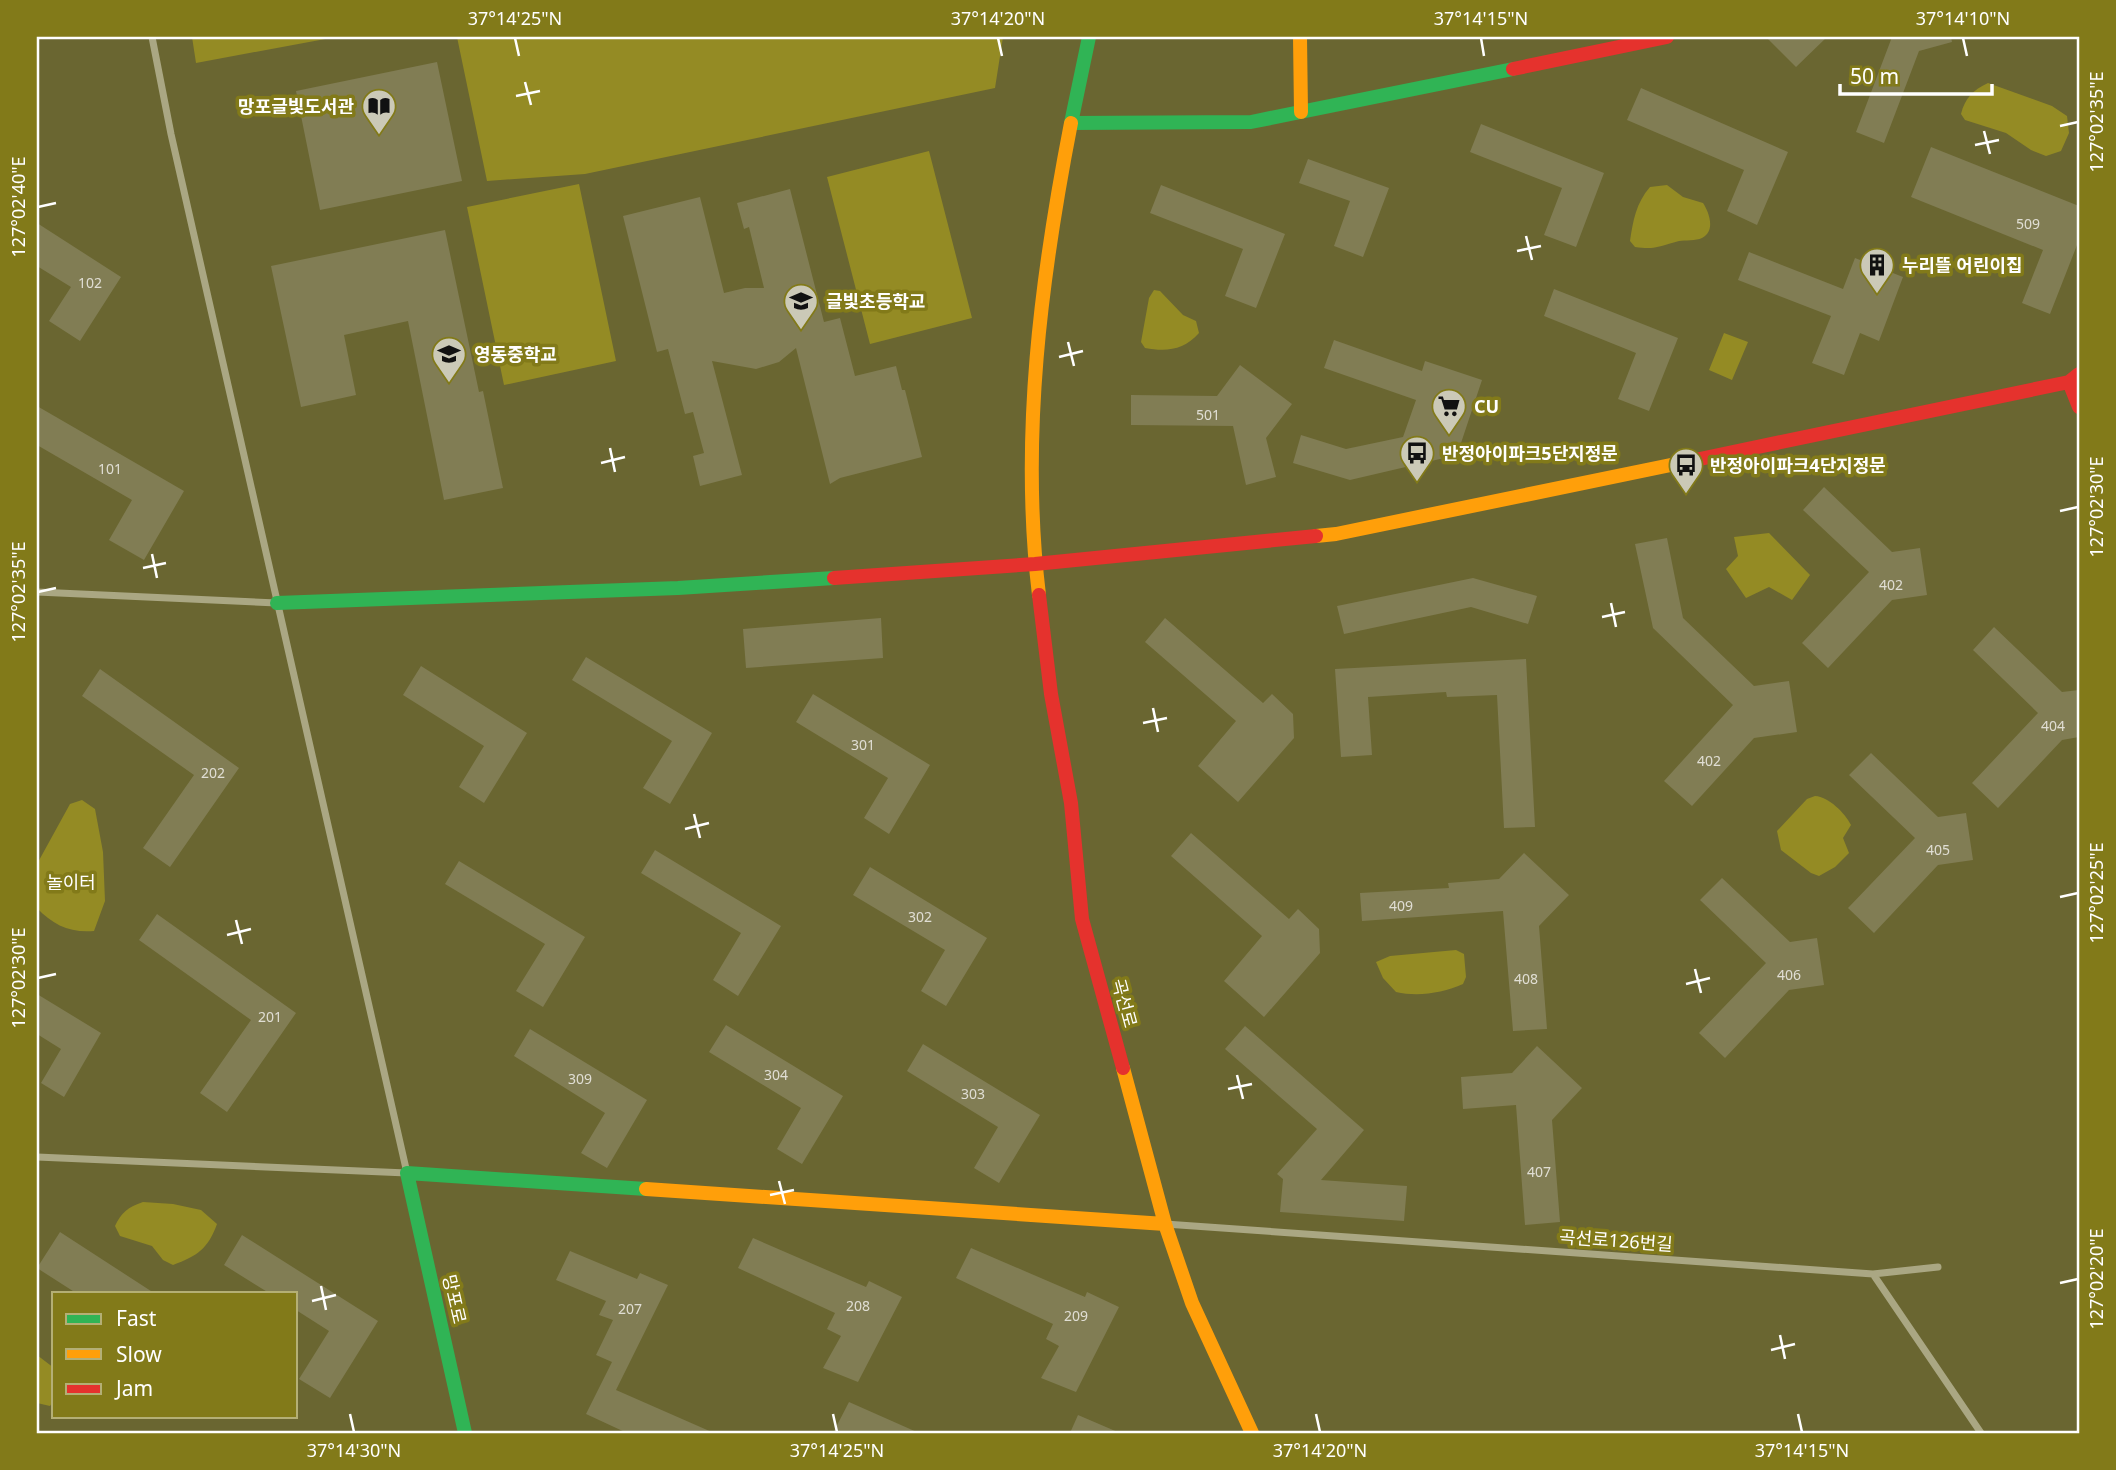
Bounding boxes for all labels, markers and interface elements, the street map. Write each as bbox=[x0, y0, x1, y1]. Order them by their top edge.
text: 37°14'25"N bbox=[468, 6, 562, 30]
text: 37°14'20"N bbox=[951, 6, 1045, 30]
text: 37°14'15"N bbox=[1434, 6, 1528, 30]
text: 37°14'10"N bbox=[1916, 6, 2010, 30]
scale bar bbox=[1840, 52, 1992, 96]
text: 50 m bbox=[1850, 62, 1899, 90]
text: 127°02'35"E bbox=[2084, 71, 2108, 173]
library icon: 망포글빛도서관 bbox=[360, 87, 398, 136]
place label: 망포글빛도서관 bbox=[238, 94, 354, 118]
text: 127°02'40"E bbox=[6, 156, 30, 258]
house number: 509 bbox=[2016, 214, 2040, 233]
building icon: 누리뜰 어린이집 bbox=[1858, 246, 1896, 295]
place label: 누리뜰 어린이집 bbox=[1902, 253, 2023, 277]
house number: 102 bbox=[78, 273, 102, 292]
school or university icon: 글빛초등학교 bbox=[782, 282, 820, 331]
place label: 글빛초등학교 bbox=[826, 289, 925, 313]
school or university icon: 영동중학교 bbox=[430, 335, 468, 384]
place label: 영동중학교 bbox=[474, 342, 557, 366]
supermarket icon: CU bbox=[1430, 387, 1468, 436]
place label: CU bbox=[1474, 394, 1499, 418]
house number: 501 bbox=[1196, 405, 1220, 424]
bus stop icon: 반정아이파크5단지정문 bbox=[1398, 434, 1436, 483]
place label: 반정아이파크5단지정문 bbox=[1442, 441, 1618, 465]
bus stop icon: 반정아이파크4단지정문 bbox=[1667, 446, 1705, 495]
place label: 반정아이파크4단지정문 bbox=[1710, 453, 1886, 477]
text: 127°02'30"E bbox=[2084, 456, 2108, 558]
house number: 101 bbox=[98, 459, 122, 478]
text: 127°02'35"E bbox=[6, 541, 30, 643]
house number: 402 bbox=[1879, 575, 1903, 594]
house number: 404 bbox=[2041, 716, 2065, 735]
house number: 301 bbox=[851, 735, 875, 754]
house number: 402 bbox=[1697, 751, 1721, 770]
house number: 202 bbox=[201, 763, 225, 782]
house number: 405 bbox=[1926, 840, 1950, 859]
text: 127°02'25"E bbox=[2084, 842, 2108, 944]
park label: 놀이터 bbox=[46, 870, 96, 894]
house number: 409 bbox=[1389, 896, 1413, 915]
house number: 302 bbox=[908, 907, 932, 926]
text: 127°02'30"E bbox=[6, 927, 30, 1029]
house number: 406 bbox=[1777, 965, 1801, 984]
house number: 408 bbox=[1514, 969, 1538, 988]
street label: 곡선로 bbox=[1107, 976, 1143, 1030]
house number: 201 bbox=[258, 1007, 282, 1026]
house number: 304 bbox=[764, 1065, 788, 1084]
house number: 309 bbox=[568, 1069, 592, 1088]
house number: 303 bbox=[961, 1084, 985, 1103]
house number: 407 bbox=[1527, 1162, 1551, 1181]
street label: 곡선로126번길 bbox=[1558, 1224, 1674, 1256]
text: 127°02'20"E bbox=[2084, 1228, 2108, 1330]
street label: 망포로 bbox=[438, 1272, 472, 1326]
legend bbox=[52, 1292, 298, 1418]
house number: 208 bbox=[846, 1296, 870, 1315]
house number: 207 bbox=[618, 1299, 642, 1318]
text: Fast bbox=[116, 1304, 157, 1332]
house number: 209 bbox=[1064, 1306, 1088, 1325]
text: Slow bbox=[116, 1340, 162, 1368]
text: Jam bbox=[114, 1374, 153, 1402]
text: 37°14'30"N bbox=[307, 1438, 401, 1462]
text: 37°14'25"N bbox=[790, 1438, 884, 1462]
text: 37°14'20"N bbox=[1273, 1438, 1367, 1462]
text: 37°14'15"N bbox=[1755, 1438, 1849, 1462]

